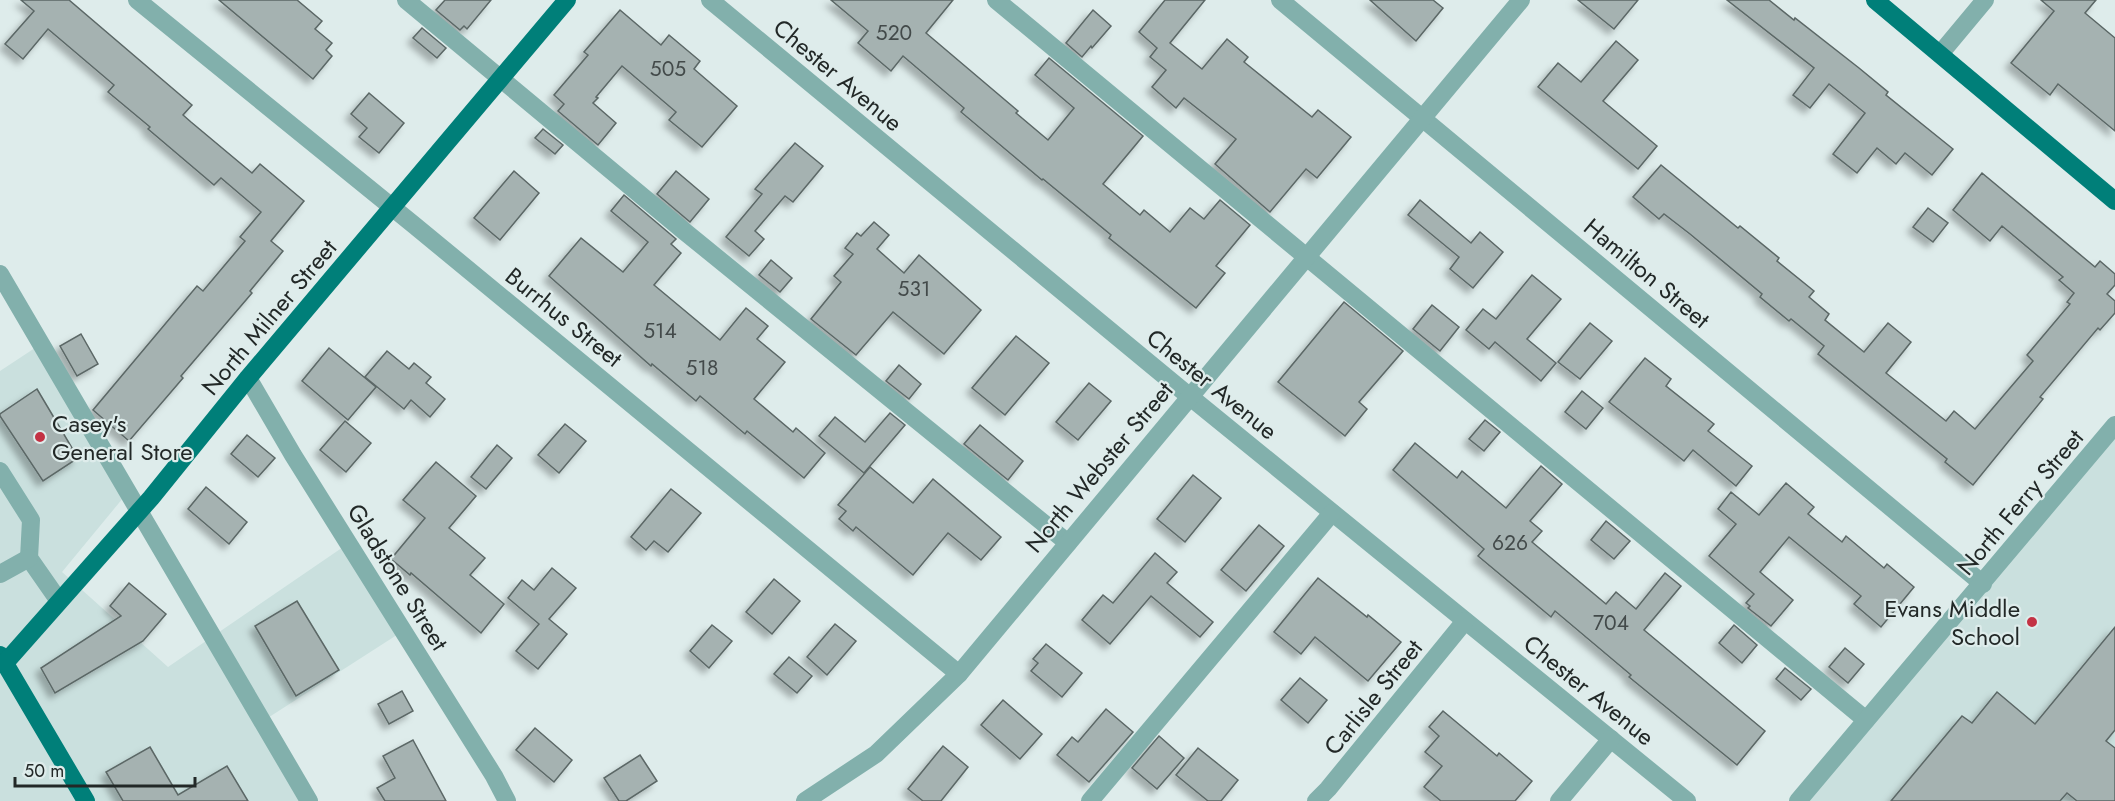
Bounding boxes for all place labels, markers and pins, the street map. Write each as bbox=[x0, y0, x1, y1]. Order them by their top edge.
place label: Casey's General Store bbox=[52, 406, 193, 469]
marker: Casey's General Store bbox=[33, 430, 47, 444]
place label: Evans Middle School bbox=[1884, 591, 2020, 654]
marker: Evans Middle School bbox=[2025, 615, 2039, 629]

